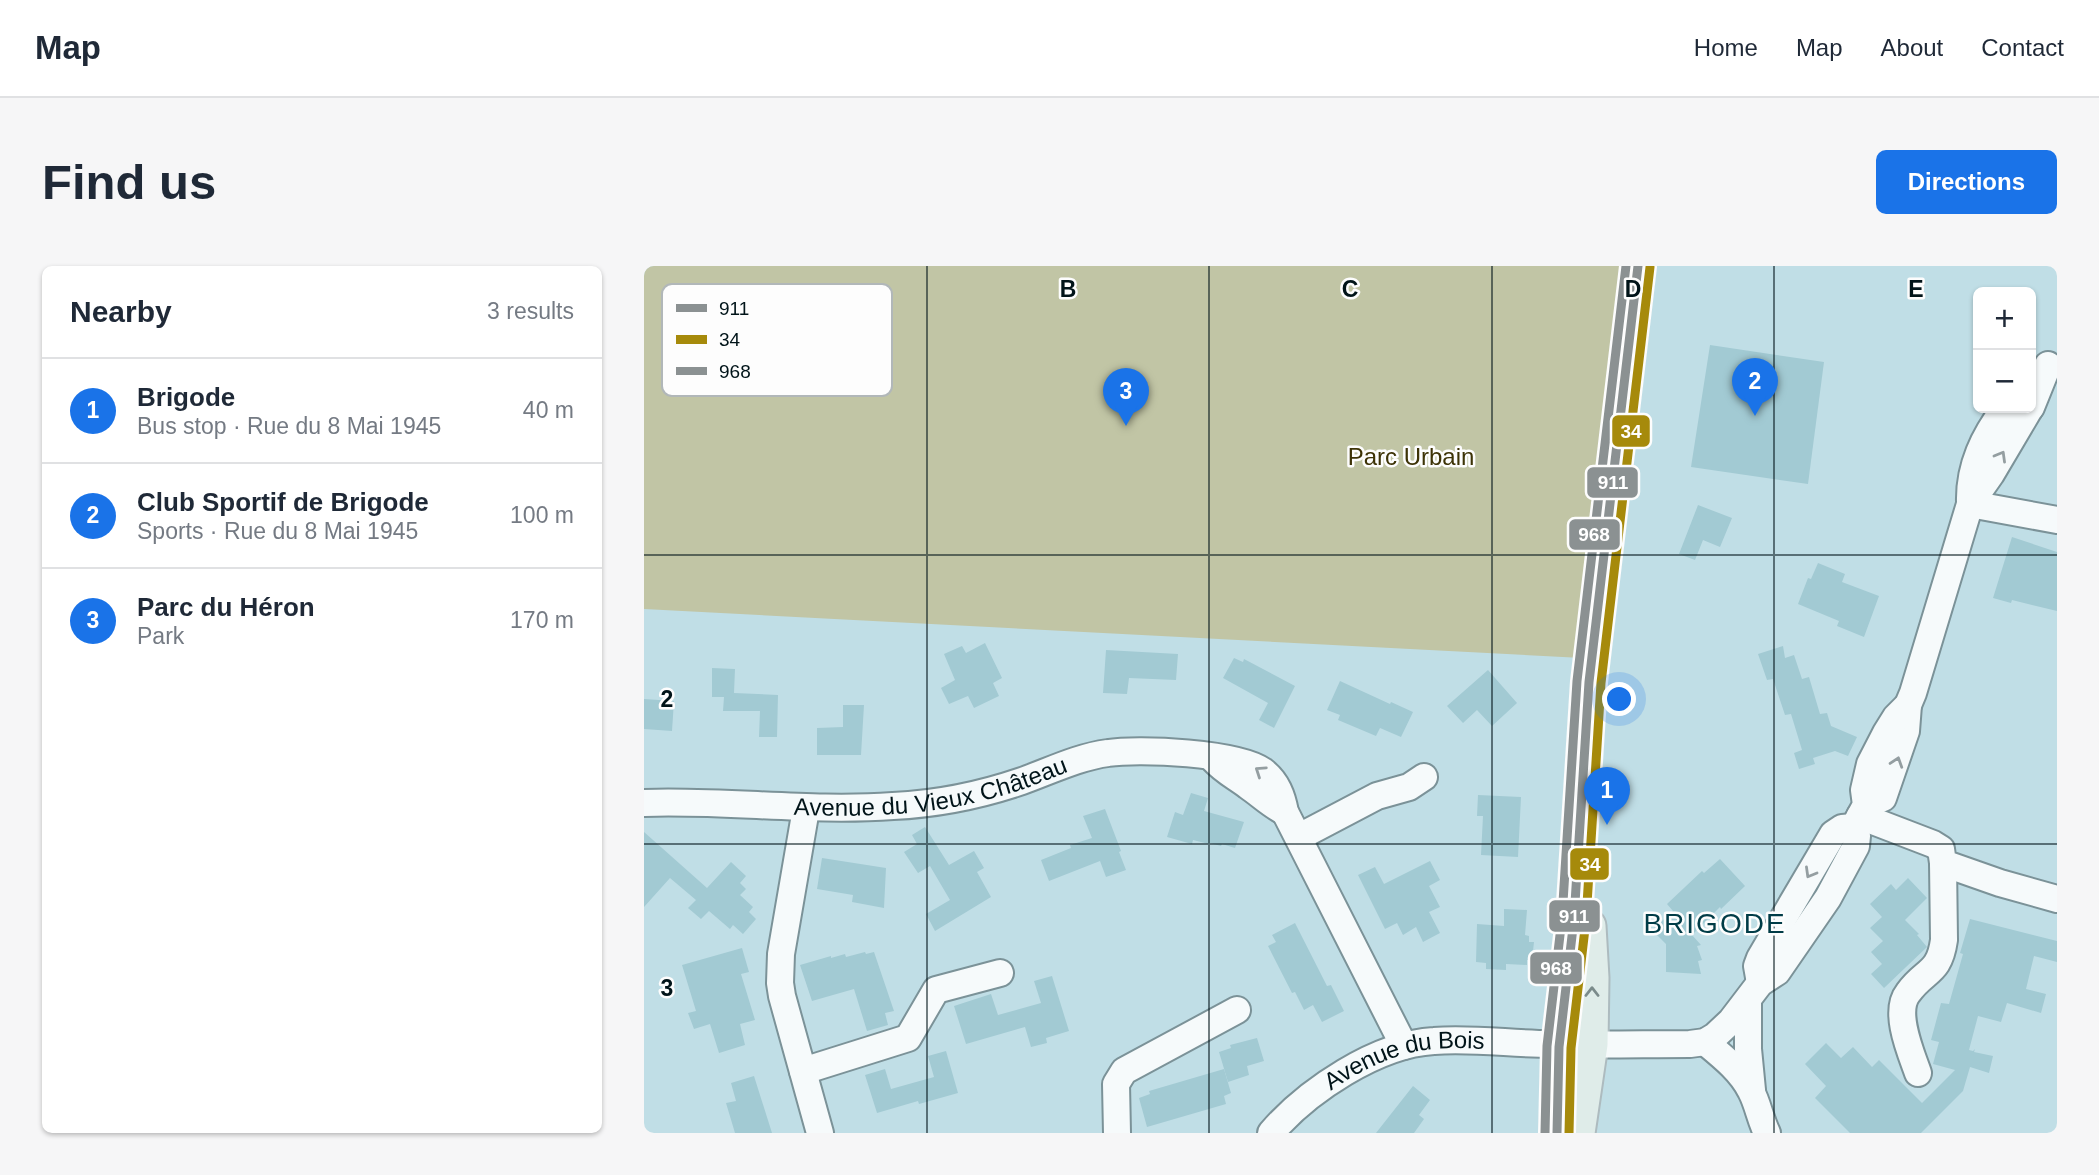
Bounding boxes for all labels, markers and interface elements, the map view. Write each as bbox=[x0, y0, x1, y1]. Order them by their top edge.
text: Map bbox=[35, 29, 101, 66]
text: Home bbox=[1694, 34, 1758, 61]
text: Map bbox=[1796, 34, 1843, 61]
text: About bbox=[1881, 34, 1943, 61]
text: Contact bbox=[1981, 34, 2064, 61]
button: Directions bbox=[1876, 150, 2057, 214]
text: Find us bbox=[42, 155, 216, 209]
text: B bbox=[1060, 276, 1076, 302]
text: C bbox=[1342, 276, 1358, 302]
text: D bbox=[1625, 276, 1641, 302]
text: E bbox=[1908, 276, 1924, 302]
legend bbox=[662, 284, 892, 396]
map controls bbox=[1973, 287, 2036, 413]
button: + bbox=[1973, 287, 2036, 350]
text: Nearby bbox=[70, 295, 172, 328]
text: 3 results bbox=[487, 298, 574, 324]
text: 911 bbox=[719, 298, 749, 319]
text: 34 bbox=[719, 329, 741, 350]
button: − bbox=[1973, 350, 2036, 413]
pin: 2 bbox=[1732, 358, 1778, 416]
text: 968 bbox=[719, 361, 751, 382]
pin: 3 bbox=[1103, 368, 1149, 426]
text: Brigode bbox=[137, 382, 235, 412]
text: 1 bbox=[87, 397, 99, 423]
text: 40 m bbox=[523, 397, 574, 423]
text: Bus stop · Rue du 8 Mai 1945 bbox=[137, 413, 441, 439]
line badge: 34 bbox=[1611, 414, 1651, 448]
text: 34 bbox=[1620, 421, 1642, 442]
park label: Parc Urbain bbox=[1348, 443, 1474, 470]
one-way arrow bbox=[1993, 451, 2006, 464]
line badge: 911 bbox=[1586, 466, 1639, 499]
text: 911 bbox=[1598, 472, 1629, 493]
text: Club Sportif de Brigode bbox=[137, 487, 429, 517]
text: 2 bbox=[87, 502, 99, 528]
text: 100 m bbox=[510, 502, 574, 528]
text: Sports · Rue du 8 Mai 1945 bbox=[137, 518, 418, 544]
line badge: 968 bbox=[1568, 518, 1621, 551]
text: 968 bbox=[1578, 524, 1610, 545]
text: Parc du Héron bbox=[137, 592, 315, 622]
text: 3 bbox=[87, 607, 99, 633]
text: 170 m bbox=[510, 607, 574, 633]
text: Park bbox=[137, 623, 184, 649]
your location bbox=[1602, 682, 1636, 716]
text: 2 bbox=[661, 686, 673, 712]
street label: Avenue du Vieux Château bbox=[793, 751, 1071, 821]
one-way arrow bbox=[1889, 756, 1903, 768]
one-way arrow bbox=[1255, 766, 1268, 779]
pin: 1 bbox=[1584, 767, 1630, 825]
line badge: 34 bbox=[1569, 847, 1610, 881]
text: 34 bbox=[1579, 854, 1601, 875]
one-way arrow bbox=[1805, 865, 1818, 878]
line badge: 911 bbox=[1548, 899, 1601, 933]
text: 911 bbox=[1559, 906, 1590, 927]
district label: BRIGODE bbox=[1643, 908, 1787, 939]
line badge: 968 bbox=[1529, 951, 1583, 985]
text: 968 bbox=[1540, 958, 1572, 979]
text: 3 bbox=[661, 975, 673, 1001]
one-way arrow bbox=[1584, 986, 1600, 997]
street label: Avenue du Bois bbox=[1319, 1026, 1485, 1095]

